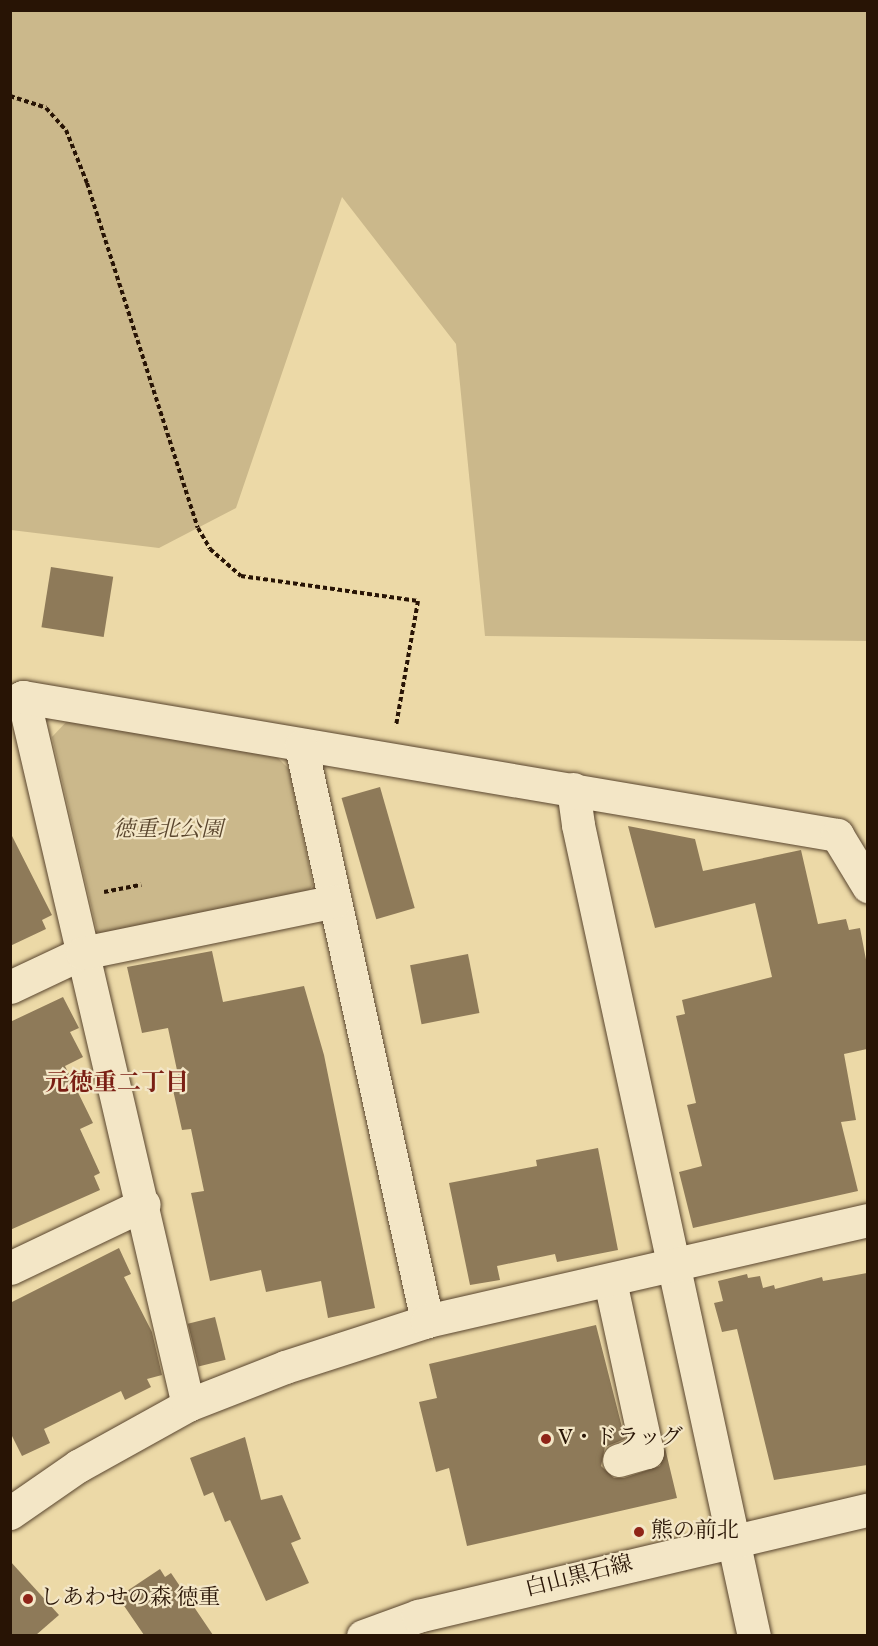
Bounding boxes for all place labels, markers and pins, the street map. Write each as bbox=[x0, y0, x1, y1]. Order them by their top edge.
place label: V・ドラッグ bbox=[558, 1426, 683, 1452]
marker: V・ドラッグ bbox=[539, 1432, 553, 1446]
place label: 熊の前北 bbox=[651, 1519, 739, 1545]
marker: 熊の前北 bbox=[632, 1525, 646, 1539]
place label: しあわせの森 徳重 bbox=[40, 1586, 220, 1612]
marker: しあわせの森 徳重 bbox=[21, 1592, 35, 1606]

